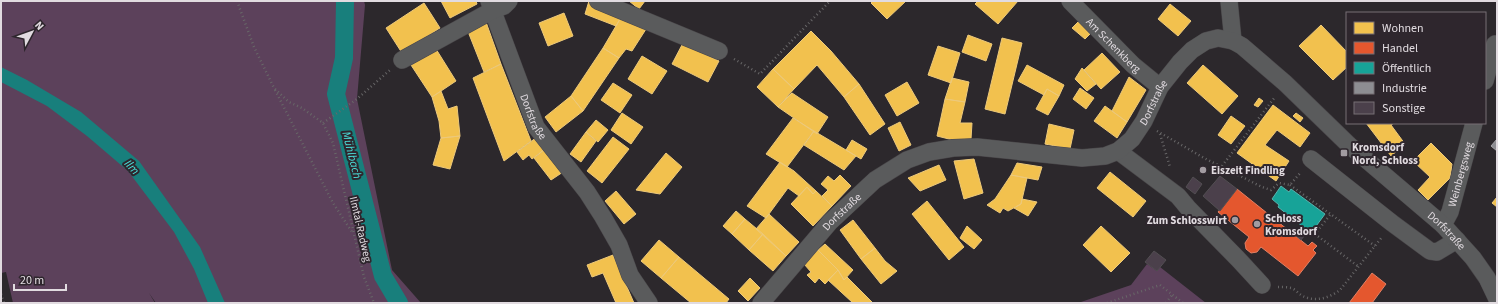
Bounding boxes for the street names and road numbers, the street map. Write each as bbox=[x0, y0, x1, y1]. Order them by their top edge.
street label: Am Schenkberg bbox=[1083, 15, 1144, 77]
street label: Dorfstraße bbox=[1136, 76, 1171, 128]
street label: Dorfstraße bbox=[516, 92, 550, 143]
street label: Weinbergsweg bbox=[1445, 139, 1477, 209]
street label: Dorfstraße bbox=[819, 189, 865, 234]
street label: Ilmtal-Radweg bbox=[346, 195, 375, 264]
street label: Dorfstraße bbox=[1424, 208, 1469, 254]

